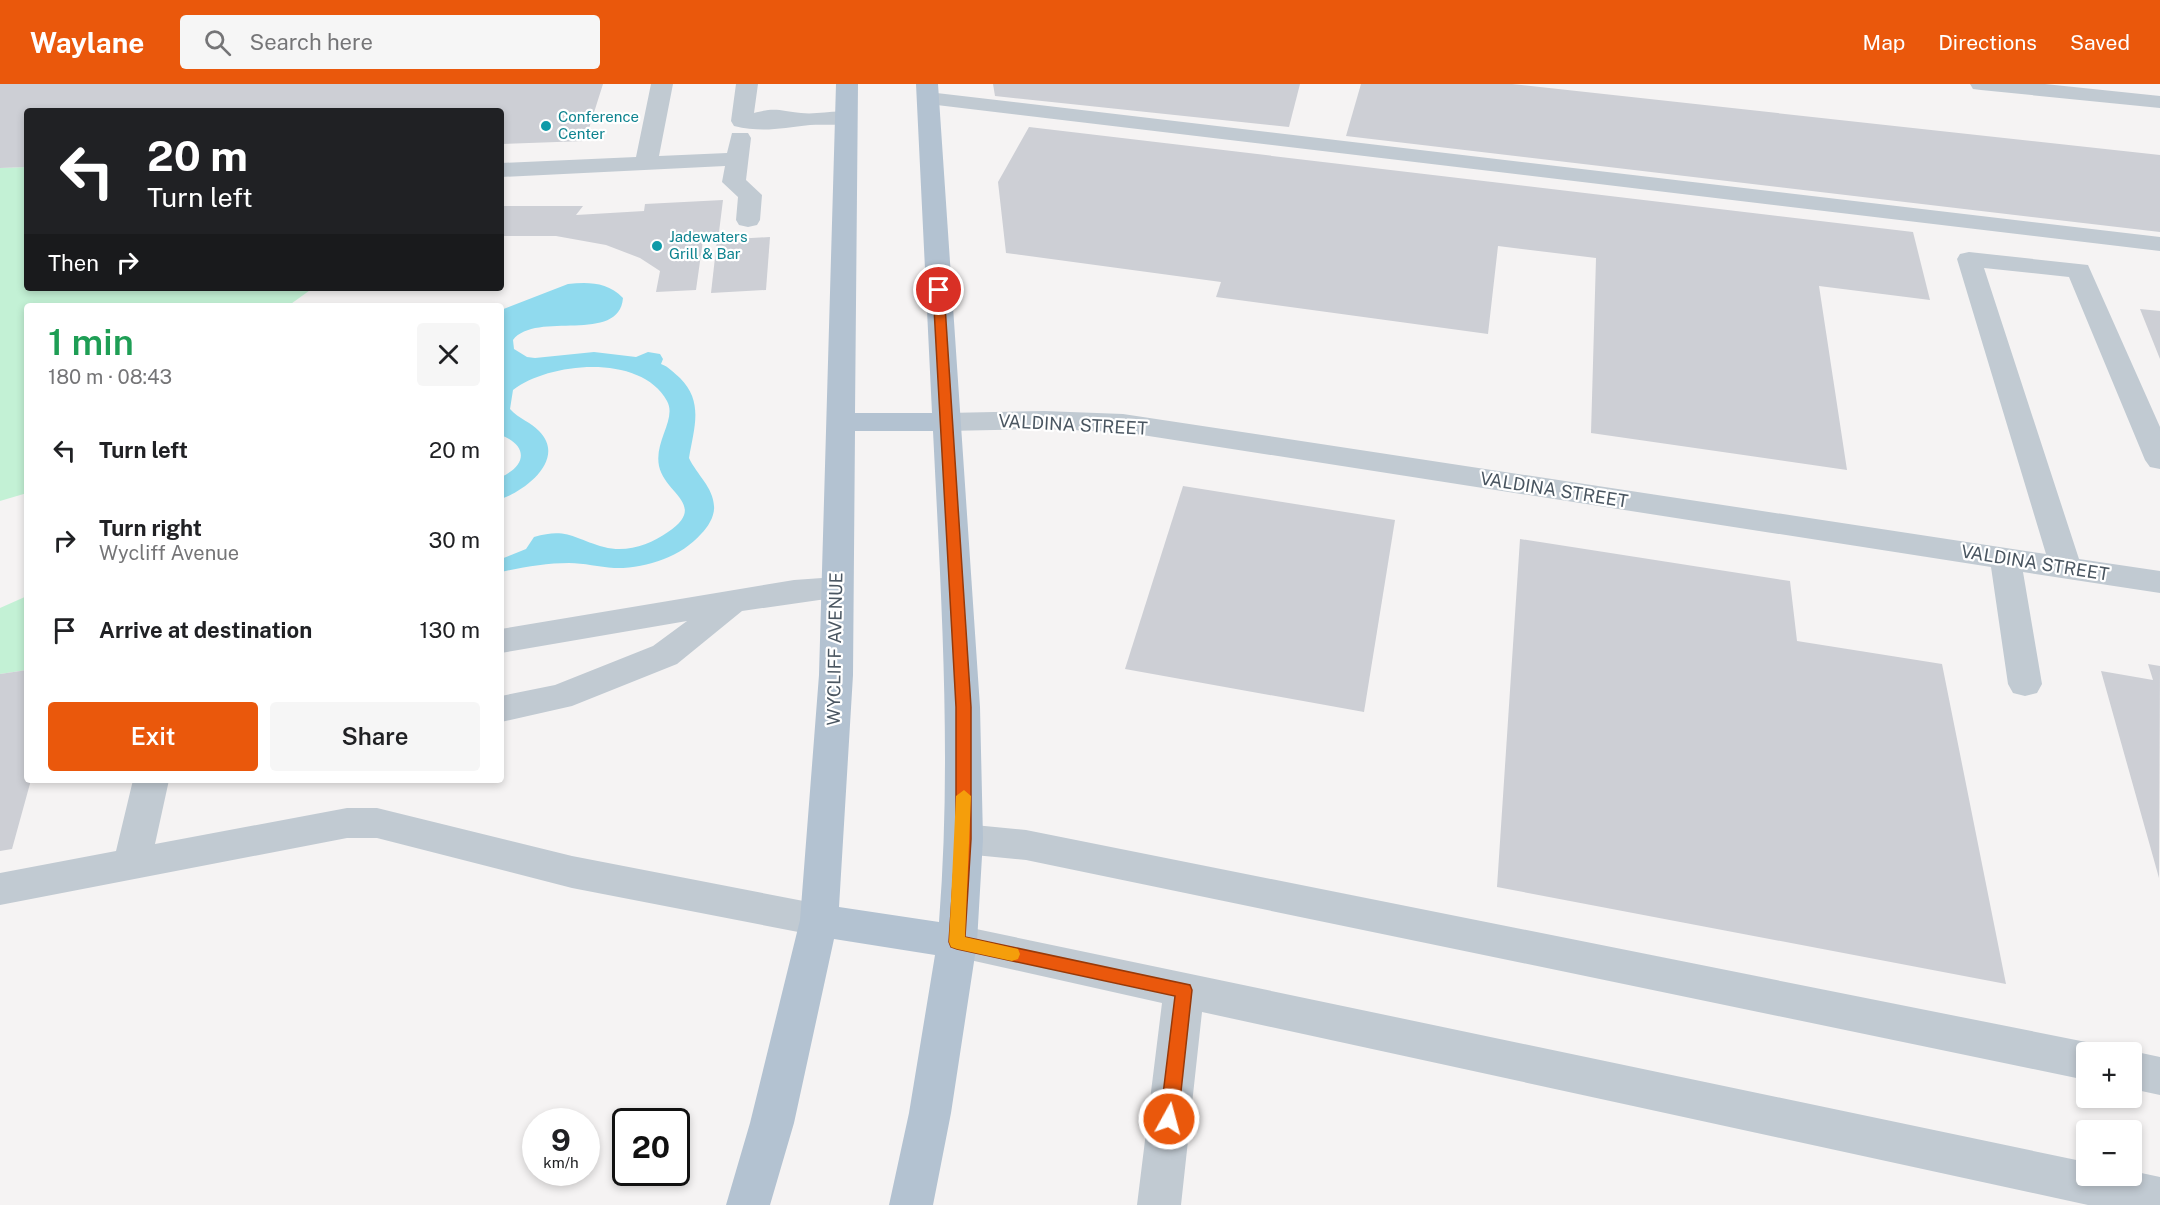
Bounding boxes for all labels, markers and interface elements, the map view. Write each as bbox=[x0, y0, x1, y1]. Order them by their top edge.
search box bbox=[180, 15, 600, 69]
text: Waylane bbox=[30, 26, 144, 59]
icon: search bbox=[201, 26, 234, 59]
text: Search here bbox=[249, 29, 373, 55]
text: Map bbox=[1863, 30, 1905, 55]
text: Directions bbox=[1938, 30, 2037, 55]
text: Saved bbox=[2070, 30, 2130, 55]
place label: Conference Center bbox=[558, 108, 639, 142]
marker: Conference Center bbox=[539, 119, 553, 133]
text: 20 m bbox=[147, 131, 248, 180]
icon: left bbox=[48, 132, 126, 210]
text: Turn left bbox=[147, 181, 253, 213]
place label: Jadewaters Grill & Bar bbox=[669, 228, 748, 262]
marker: Jadewaters Grill & Bar bbox=[650, 239, 664, 253]
icon: right bbox=[111, 246, 144, 279]
text: Then bbox=[48, 250, 99, 276]
pin bbox=[913, 264, 964, 315]
icon: arrive bbox=[922, 273, 955, 306]
text: 1 min bbox=[48, 321, 134, 363]
button: close bbox=[417, 323, 480, 386]
text: 180 m · 08:43 bbox=[48, 365, 172, 389]
street label: VALDINA STREET bbox=[998, 410, 1149, 439]
icon: left bbox=[48, 434, 81, 467]
text: Turn left bbox=[99, 437, 188, 463]
text: 20 m bbox=[429, 437, 480, 463]
street label: VALDINA STREET bbox=[1479, 467, 1630, 512]
text: Turn right bbox=[99, 515, 202, 541]
icon: right bbox=[48, 524, 81, 557]
text: 30 m bbox=[428, 527, 480, 553]
street label: VALDINA STREET bbox=[1960, 540, 2111, 585]
text: Wycliff Avenue bbox=[99, 541, 239, 565]
street label: WYCLIFF AVENUE bbox=[823, 572, 846, 726]
icon: arrive bbox=[48, 614, 81, 647]
text: Arrive at destination bbox=[99, 617, 312, 643]
text: 130 m bbox=[419, 617, 480, 643]
button: Exit bbox=[48, 702, 258, 771]
button: Share bbox=[270, 702, 480, 771]
map controls bbox=[2076, 1042, 2142, 1186]
button: + bbox=[2076, 1042, 2142, 1108]
position arrow bbox=[1137, 1087, 1201, 1151]
speed limit sign: 20 bbox=[612, 1108, 690, 1186]
button: − bbox=[2076, 1120, 2142, 1186]
text: 9 bbox=[551, 1122, 571, 1158]
text: km/h bbox=[543, 1154, 579, 1171]

